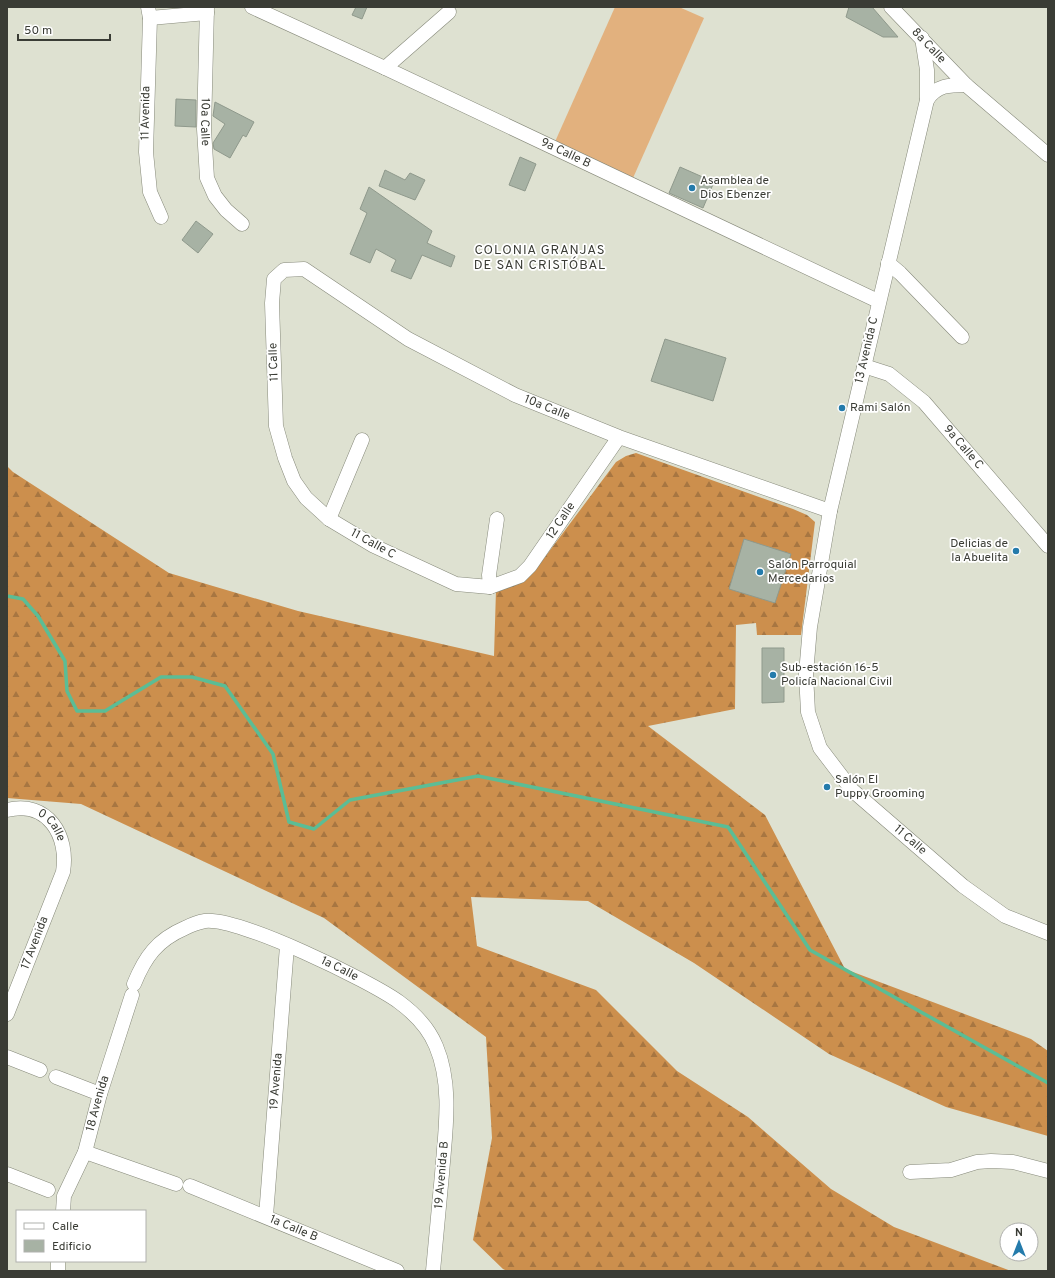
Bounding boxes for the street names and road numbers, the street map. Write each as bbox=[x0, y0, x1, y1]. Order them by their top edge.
street label: 8a Calle bbox=[908, 25, 949, 67]
street label: 11 Avenida bbox=[138, 86, 154, 140]
street label: 10a Calle bbox=[196, 98, 213, 147]
street label: 9a Calle B bbox=[538, 135, 593, 172]
street label: 13 Avenida C bbox=[852, 315, 882, 385]
street label: 11 Calle bbox=[265, 342, 283, 382]
street label: 10a Calle bbox=[522, 391, 572, 424]
street label: 9a Calle C bbox=[940, 422, 987, 473]
street label: 12 Calle bbox=[543, 499, 579, 543]
street label: 11 Calle C bbox=[348, 525, 399, 563]
street label: 0 Calle bbox=[35, 805, 69, 843]
street label: 11 Calle bbox=[890, 821, 930, 859]
street label: 17 Avenida bbox=[18, 914, 52, 972]
street label: 1a Calle bbox=[318, 953, 361, 985]
street label: 19 Avenida bbox=[266, 1052, 287, 1111]
street label: 18 Avenida bbox=[83, 1074, 113, 1133]
street label: 19 Avenida B bbox=[431, 1140, 453, 1209]
street label: 1a Calle B bbox=[267, 1211, 320, 1246]

